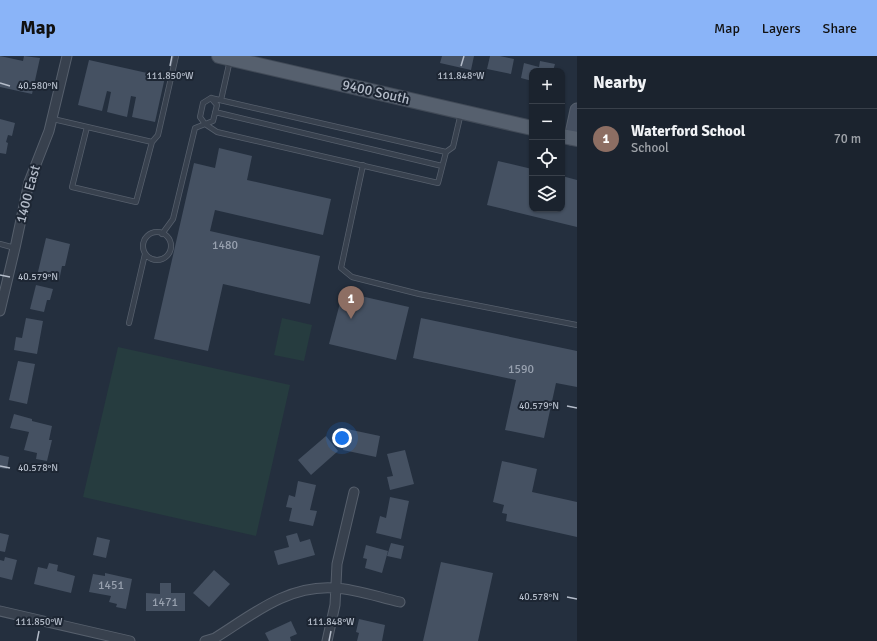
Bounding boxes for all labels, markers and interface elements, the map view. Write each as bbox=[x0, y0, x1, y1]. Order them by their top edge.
text: Map bbox=[20, 16, 56, 40]
text: Map bbox=[714, 20, 740, 37]
text: Layers bbox=[762, 20, 801, 37]
text: Share bbox=[823, 20, 857, 37]
map controls bbox=[529, 68, 565, 212]
button: + bbox=[529, 68, 565, 104]
text: 111.850°W bbox=[146, 70, 194, 82]
text: 111.848°W bbox=[437, 70, 485, 82]
text: Nearby bbox=[593, 72, 646, 93]
street label: 9400 South bbox=[341, 76, 411, 108]
text: 40.580°N bbox=[18, 80, 58, 92]
button: − bbox=[529, 104, 565, 140]
text: Waterford School bbox=[631, 122, 745, 140]
text: 1 bbox=[602, 131, 610, 147]
text: 70 m bbox=[834, 131, 861, 147]
button: locate bbox=[529, 140, 565, 176]
text: School bbox=[631, 140, 669, 156]
street label: 1400 East bbox=[12, 163, 44, 225]
button: layers bbox=[529, 176, 565, 212]
house number: 1480 bbox=[212, 238, 238, 253]
text: 40.579°N bbox=[18, 271, 58, 283]
pin: 1 bbox=[338, 286, 364, 319]
house number: 1590 bbox=[508, 362, 534, 377]
text: 40.579°N bbox=[519, 400, 559, 412]
your location bbox=[332, 428, 352, 448]
text: 40.578°N bbox=[18, 462, 58, 474]
house number: 1451 bbox=[98, 578, 124, 593]
text: 40.578°N bbox=[519, 591, 559, 603]
house number: 1471 bbox=[152, 595, 178, 610]
text: 111.850°W bbox=[15, 616, 63, 628]
text: 111.848°W bbox=[307, 616, 355, 628]

